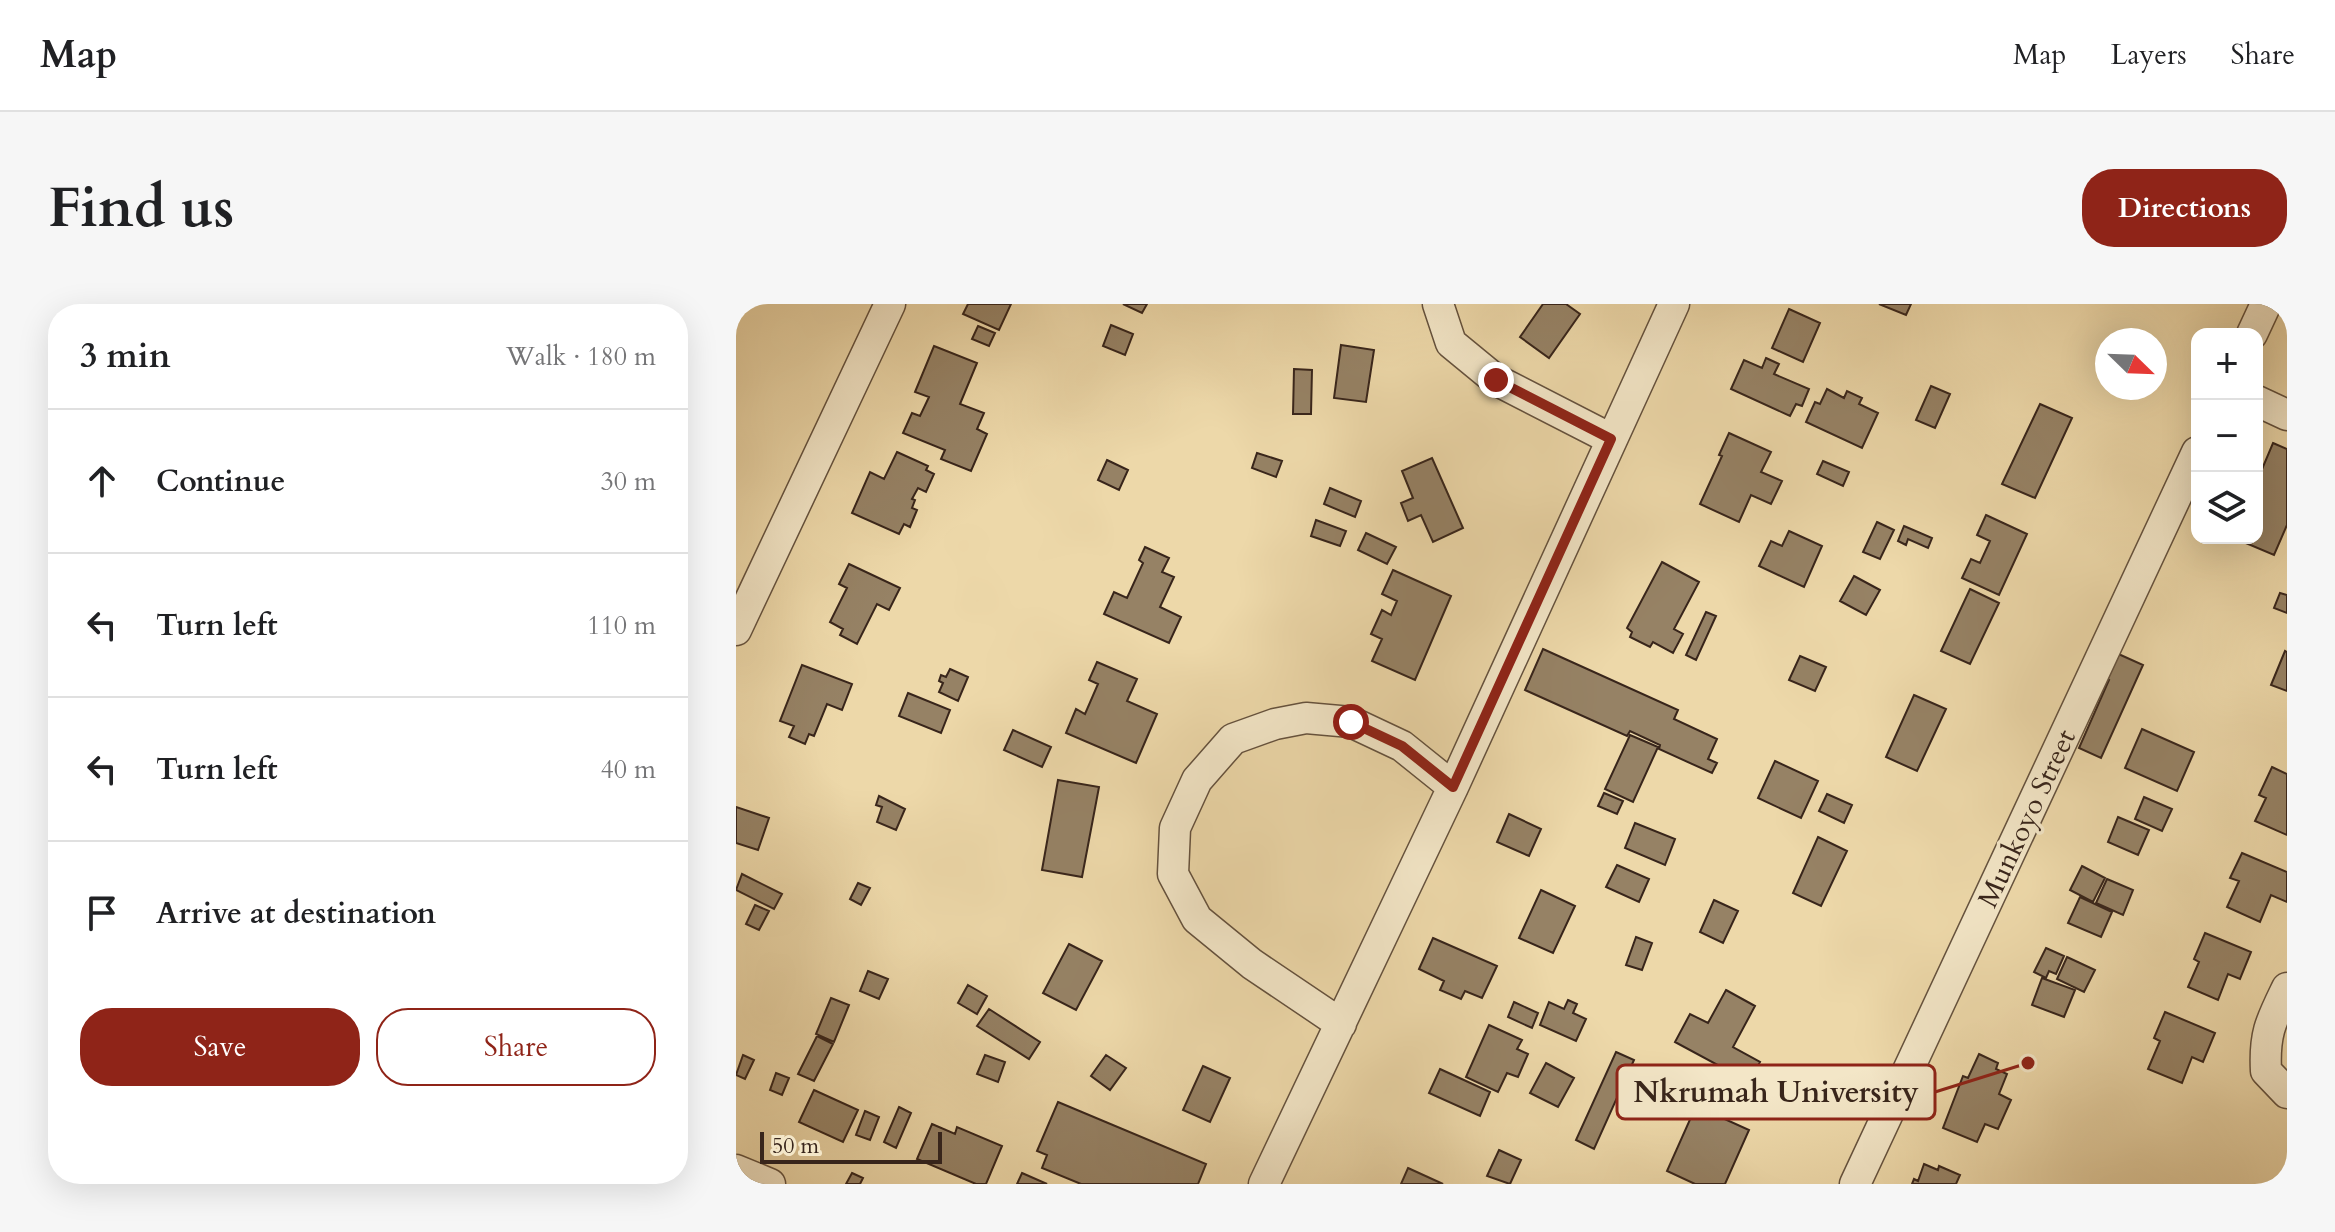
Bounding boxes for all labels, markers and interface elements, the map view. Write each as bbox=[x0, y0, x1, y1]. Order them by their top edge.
text: Map bbox=[40, 29, 117, 81]
text: Map bbox=[2013, 36, 2066, 74]
text: Layers bbox=[2110, 36, 2187, 74]
text: Share bbox=[2231, 36, 2295, 74]
button: Directions bbox=[2082, 169, 2287, 247]
text: Find us bbox=[48, 171, 234, 246]
north arrow bbox=[2095, 328, 2167, 400]
map controls bbox=[2191, 328, 2263, 544]
button: + bbox=[2191, 328, 2263, 400]
text: 3 min bbox=[80, 333, 171, 379]
text: Walk · 180 m bbox=[506, 339, 656, 374]
route end bbox=[1478, 362, 1514, 398]
button: − bbox=[2191, 400, 2263, 472]
icon: ahead bbox=[80, 459, 124, 503]
text: Continue bbox=[156, 461, 285, 502]
text: 30 m bbox=[600, 464, 656, 499]
button: layers bbox=[2191, 472, 2263, 544]
icon: left bbox=[80, 603, 124, 647]
text: Turn left bbox=[156, 605, 278, 646]
text: 110 m bbox=[587, 608, 656, 643]
route start bbox=[1333, 704, 1369, 740]
street label: Munkoyo Street bbox=[1969, 723, 2085, 914]
icon: left bbox=[80, 747, 124, 791]
text: Turn left bbox=[156, 749, 278, 790]
text: 40 m bbox=[600, 752, 656, 787]
icon: arrive bbox=[80, 891, 124, 935]
text: Arrive at destination bbox=[156, 893, 436, 934]
button: Save bbox=[80, 1008, 360, 1086]
button: Share bbox=[376, 1008, 656, 1086]
callout: Nkrumah University bbox=[1617, 1065, 1935, 1119]
text: Nkrumah University bbox=[1633, 1072, 1919, 1113]
scale bar bbox=[760, 1128, 942, 1164]
text: 50 m bbox=[772, 1131, 819, 1161]

